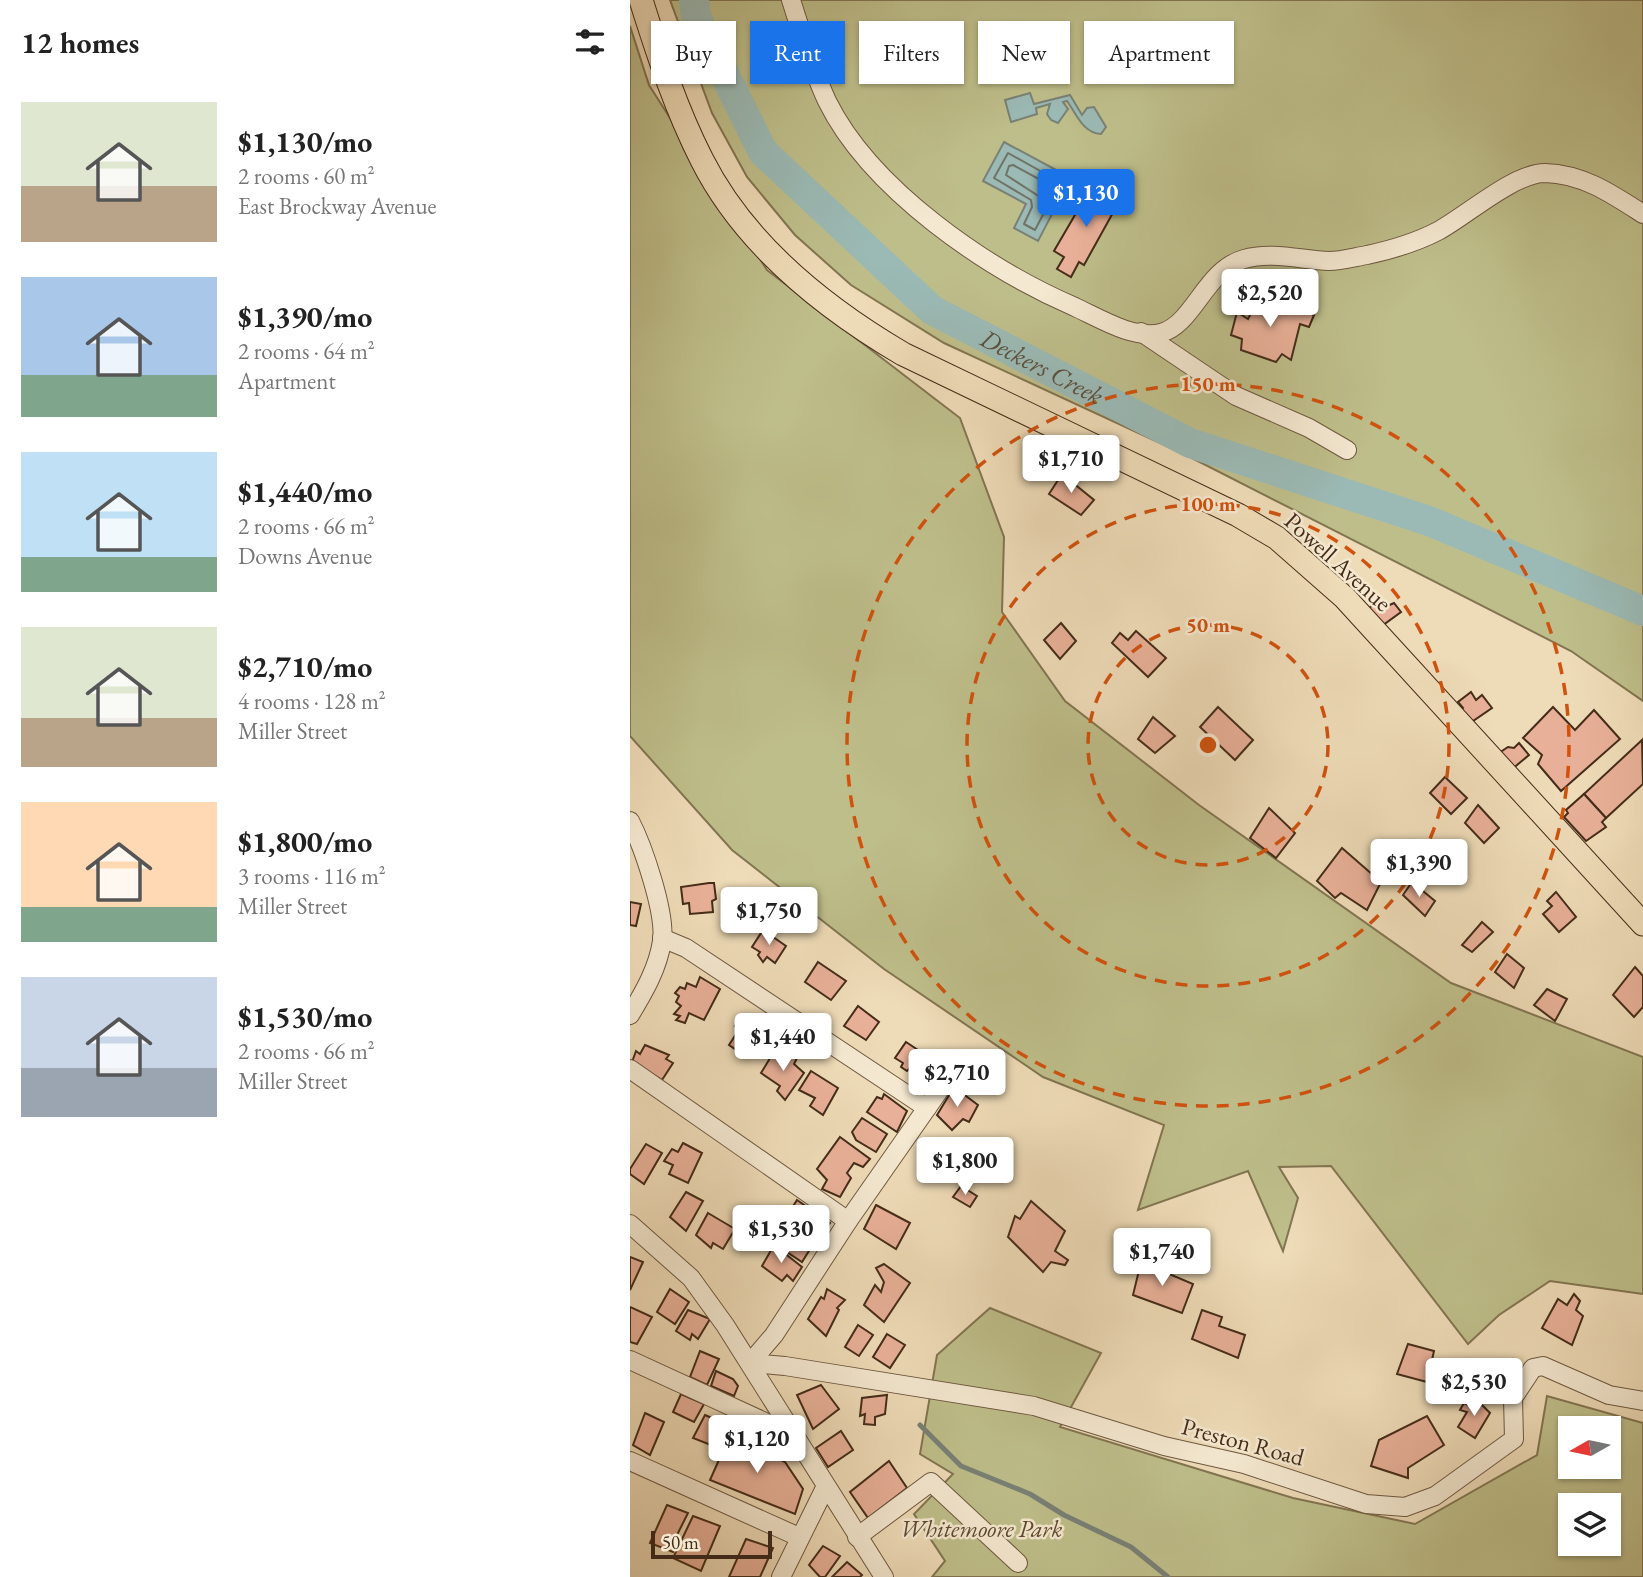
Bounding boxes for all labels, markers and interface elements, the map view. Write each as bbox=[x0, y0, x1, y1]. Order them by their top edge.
chip: Buy bbox=[651, 21, 736, 84]
chip: Rent bbox=[750, 21, 845, 84]
chip: Filters bbox=[859, 21, 964, 84]
chip: New bbox=[978, 21, 1070, 84]
chip: Apartment bbox=[1084, 21, 1234, 84]
text: 12 homes bbox=[21, 23, 139, 62]
icon: filters bbox=[571, 23, 609, 61]
text: $1,130/mo bbox=[238, 122, 372, 161]
icon: home bbox=[77, 130, 161, 214]
text: 2 rooms · 60 m² bbox=[238, 161, 375, 191]
pin: $1,130 bbox=[1029, 170, 1143, 229]
text: $1,130 bbox=[1054, 177, 1118, 207]
text: East Brockway Avenue bbox=[238, 191, 437, 221]
pin: $2,520 bbox=[1213, 270, 1327, 329]
text: $2,520 bbox=[1238, 277, 1302, 307]
text: $1,390/mo bbox=[238, 297, 372, 336]
icon: home bbox=[77, 305, 161, 389]
water label: Deckers Creek bbox=[974, 320, 1110, 413]
text: 2 rooms · 64 m² bbox=[238, 336, 375, 366]
text: Apartment bbox=[238, 366, 336, 396]
text: 150 m bbox=[1180, 370, 1236, 397]
pin: $1,710 bbox=[1014, 435, 1128, 495]
text: $1,710 bbox=[1039, 443, 1103, 473]
text: $1,440/mo bbox=[238, 472, 372, 511]
icon: home bbox=[77, 480, 161, 564]
text: 100 m bbox=[1180, 490, 1236, 517]
street label: Powell Avenue bbox=[1278, 505, 1398, 618]
text: 2 rooms · 66 m² bbox=[238, 511, 375, 541]
text: Downs Avenue bbox=[238, 541, 372, 571]
text: 50 m bbox=[1186, 611, 1230, 638]
text: $2,710/mo bbox=[238, 647, 372, 686]
icon: home bbox=[77, 655, 161, 739]
text: 4 rooms · 128 m² bbox=[238, 686, 386, 716]
text: Miller Street bbox=[238, 716, 347, 746]
centre of rings bbox=[1196, 733, 1220, 757]
text: $1,800/mo bbox=[238, 822, 372, 861]
icon: home bbox=[77, 830, 161, 914]
pin: $1,390 bbox=[1362, 839, 1476, 899]
text: $1,390 bbox=[1387, 847, 1451, 877]
text: 3 rooms · 116 m² bbox=[238, 861, 386, 891]
pin: $1,750 bbox=[712, 888, 826, 947]
text: Miller Street bbox=[238, 891, 347, 921]
text: $1,750 bbox=[737, 895, 801, 925]
text: $1,530/mo bbox=[238, 997, 372, 1036]
icon: home bbox=[77, 1005, 161, 1089]
pin: $1,440 bbox=[726, 1014, 840, 1073]
text: $1,440 bbox=[751, 1021, 815, 1051]
text: 2 rooms · 66 m² bbox=[238, 1036, 375, 1066]
pin: $2,710 bbox=[900, 1050, 1014, 1109]
text: $2,710 bbox=[925, 1057, 989, 1087]
text: Miller Street bbox=[238, 1066, 347, 1096]
pin: $1,800 bbox=[908, 1138, 1022, 1197]
text: $1,800 bbox=[933, 1145, 997, 1175]
pin: $1,530 bbox=[724, 1206, 838, 1265]
text: $1,530 bbox=[749, 1213, 813, 1243]
pin: $1,740 bbox=[1105, 1228, 1219, 1288]
text: $1,740 bbox=[1130, 1236, 1194, 1266]
pin: $2,530 bbox=[1417, 1358, 1531, 1418]
text: $2,530 bbox=[1442, 1366, 1506, 1396]
street label: Preston Road bbox=[1179, 1410, 1309, 1473]
pin: $1,120 bbox=[700, 1416, 814, 1475]
north arrow bbox=[1558, 1416, 1620, 1479]
map controls bbox=[1558, 1416, 1621, 1556]
text: $1,120 bbox=[725, 1423, 789, 1453]
button: layers bbox=[1558, 1493, 1621, 1556]
park label: Whitemoore Park bbox=[900, 1513, 1062, 1544]
scale bar bbox=[651, 1528, 772, 1560]
text: 50 m bbox=[662, 1530, 699, 1555]

